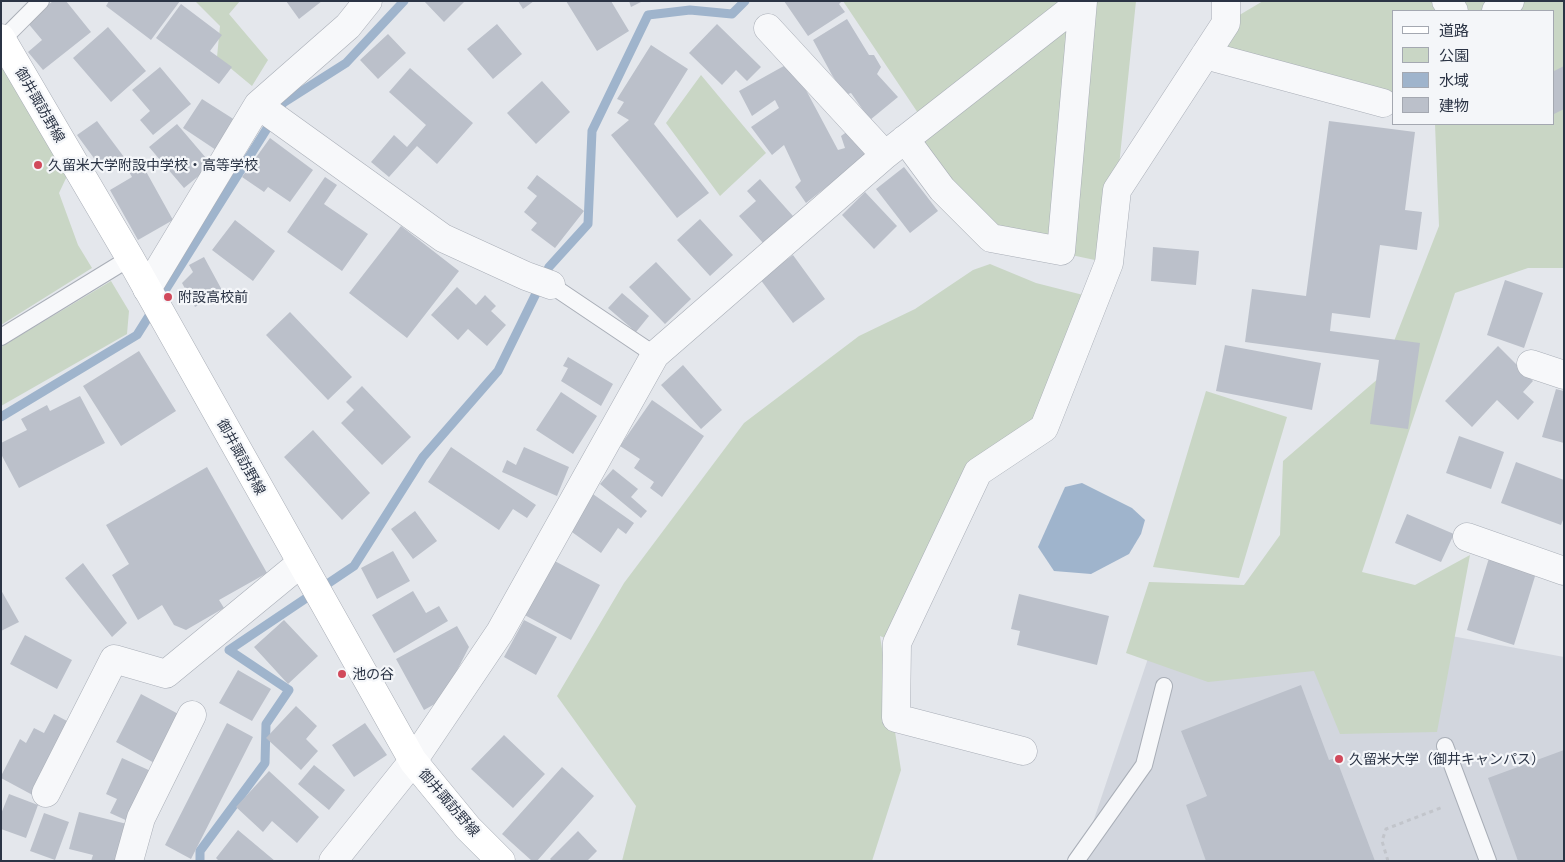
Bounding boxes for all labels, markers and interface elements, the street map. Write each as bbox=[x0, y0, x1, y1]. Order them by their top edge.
legend bbox=[1392, 10, 1555, 125]
text: 道路 bbox=[1439, 21, 1469, 39]
text: 公園 bbox=[1439, 46, 1469, 64]
street label: 御井諏訪野線 bbox=[12, 64, 68, 146]
text: 水域 bbox=[1439, 71, 1469, 89]
text: 建物 bbox=[1439, 96, 1469, 114]
place label: 久留米大学附設中学校・高等学校 bbox=[48, 157, 258, 173]
marker: 久留米大学附設中学校・高等学校 bbox=[32, 159, 44, 171]
place label: 附設高校前 bbox=[178, 289, 248, 305]
marker: 附設高校前 bbox=[162, 291, 174, 303]
street label: 御井諏訪野線 bbox=[213, 416, 269, 498]
place label: 池の谷 bbox=[352, 666, 394, 682]
marker: 池の谷 bbox=[336, 668, 348, 680]
place label: 久留米大学（御井キャンパス） bbox=[1349, 751, 1545, 767]
marker: 久留米大学（御井キャンパス） bbox=[1333, 753, 1345, 765]
street label: 御井諏訪野線 bbox=[415, 766, 483, 840]

